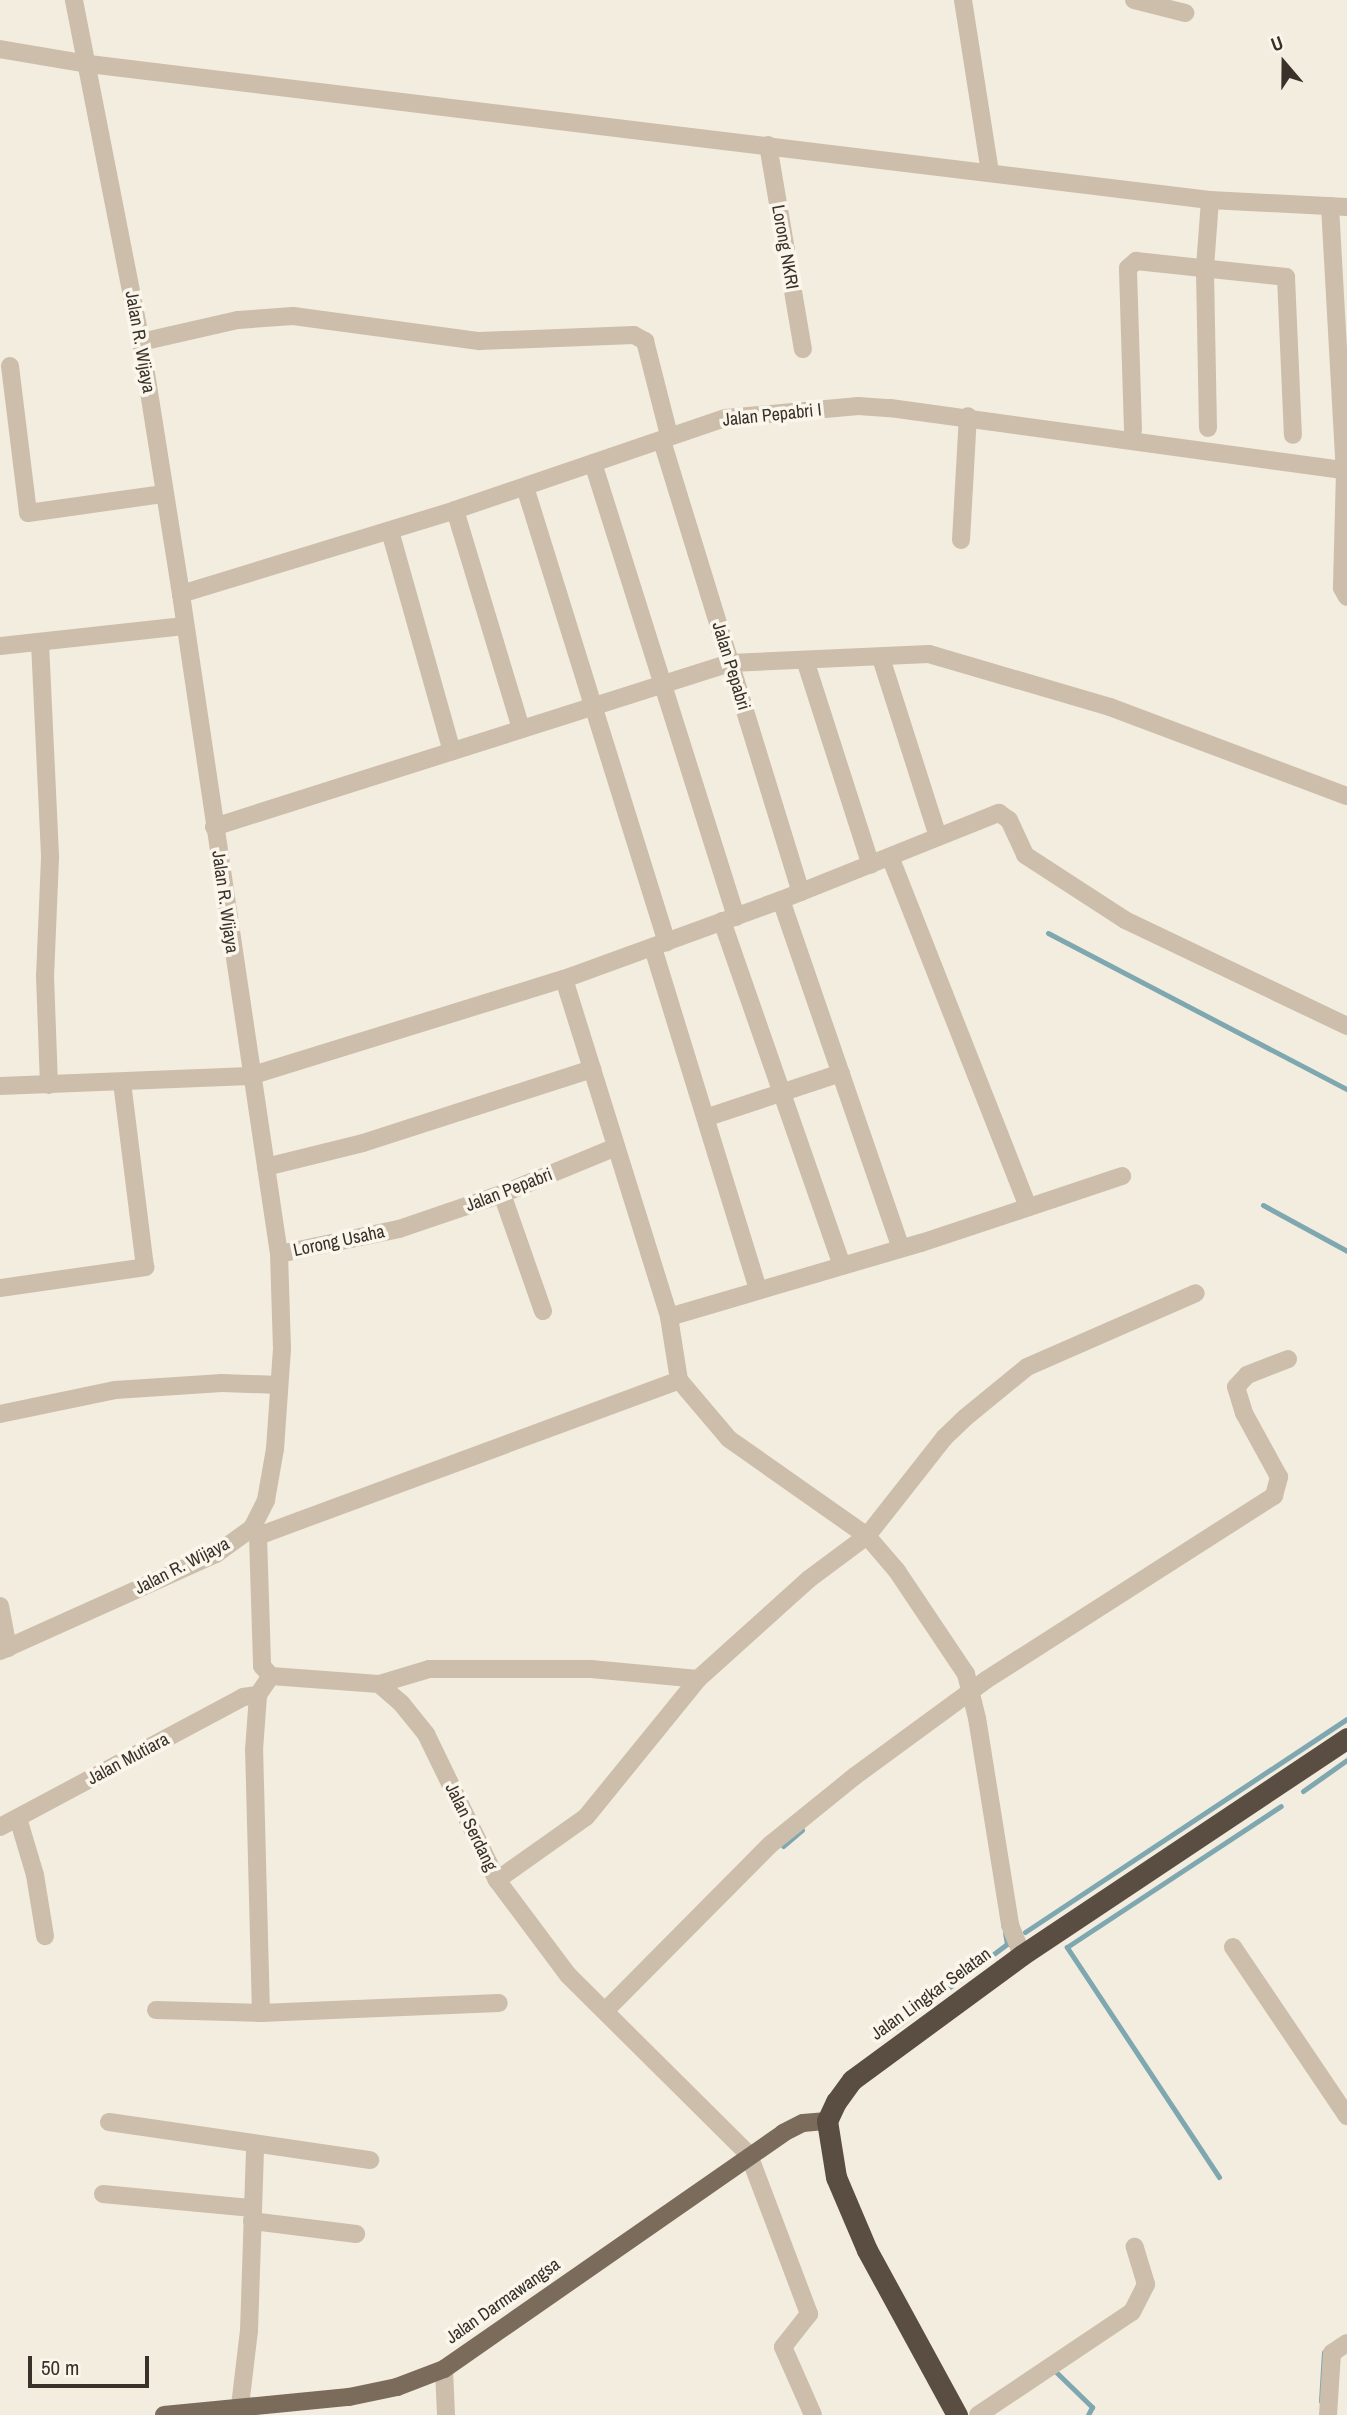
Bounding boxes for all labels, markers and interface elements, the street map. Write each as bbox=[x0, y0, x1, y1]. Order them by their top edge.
north arrow bbox=[1249, 28, 1319, 98]
text: U bbox=[1267, 29, 1287, 57]
street label: Lorong NKRI bbox=[767, 203, 803, 291]
street label: Jalan R. Wijaya bbox=[120, 289, 160, 395]
street label: Jalan Pepabri I bbox=[721, 399, 823, 431]
street label: Jalan Pepabri bbox=[707, 619, 755, 713]
street label: Jalan R. Wijaya bbox=[207, 849, 243, 955]
street label: Jalan Pepabri bbox=[463, 1164, 555, 1216]
street label: Lorong Usaha bbox=[291, 1221, 387, 1261]
street label: Jalan R. Wijaya bbox=[131, 1533, 233, 1599]
street label: Jalan Mutiara bbox=[83, 1728, 173, 1790]
street label: Jalan Serdang bbox=[440, 1779, 502, 1875]
street label: Jalan Lingkar Selatan bbox=[867, 1943, 995, 2045]
street label: Jalan Darmawangsa bbox=[442, 2254, 564, 2348]
scale bar bbox=[32, 2342, 152, 2386]
text: 50 m bbox=[41, 2353, 79, 2382]

